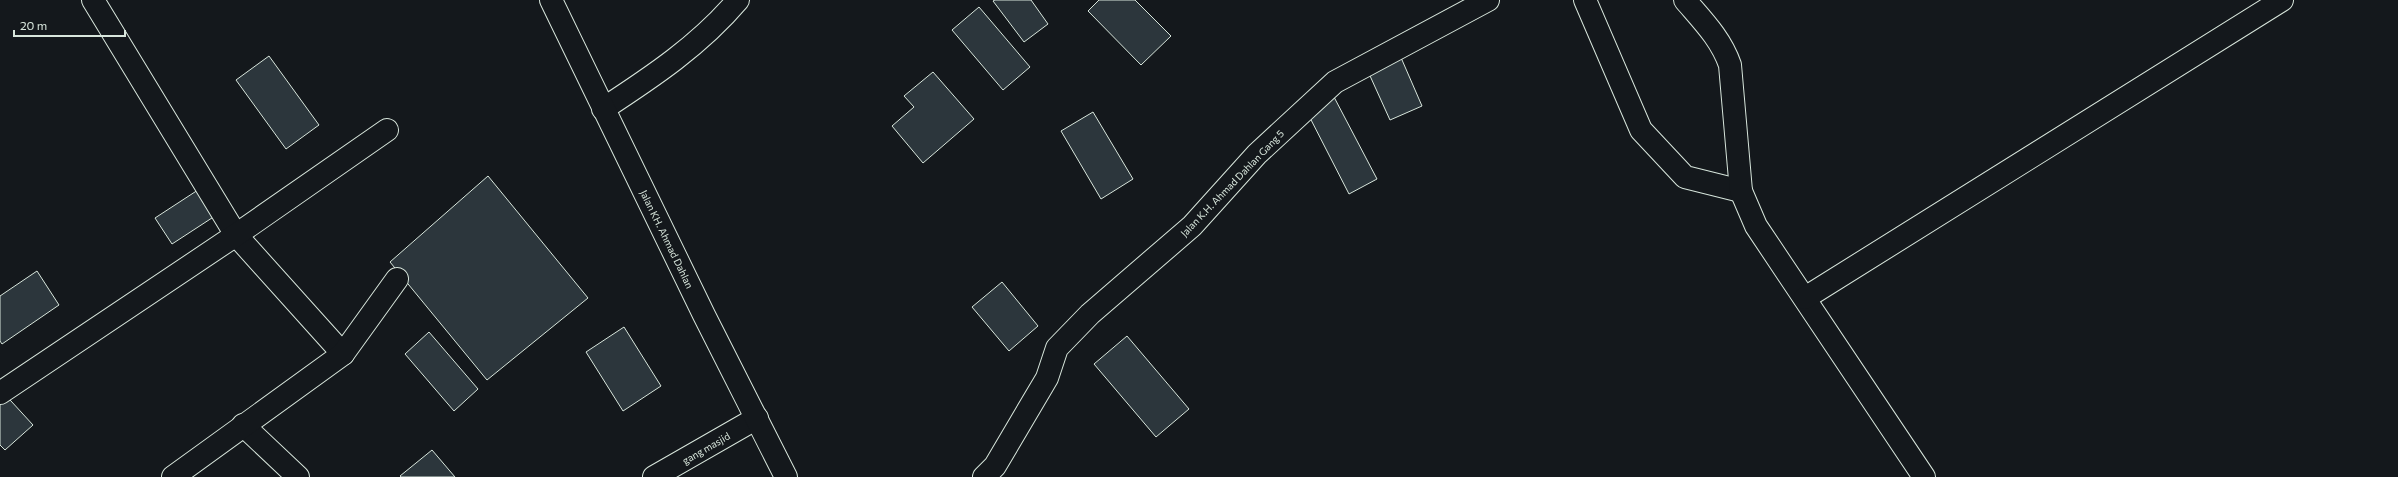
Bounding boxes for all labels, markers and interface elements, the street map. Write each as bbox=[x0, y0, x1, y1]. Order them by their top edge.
scale bar bbox=[14, 12, 125, 38]
text: 20 m bbox=[20, 18, 47, 32]
street label: Jalan K.H. Ahmad Dahlan Gang 5 bbox=[1178, 127, 1286, 239]
street label: Jalan KH. Ahmad Dahlan bbox=[638, 188, 696, 290]
street label: gang masjid bbox=[680, 429, 732, 466]

